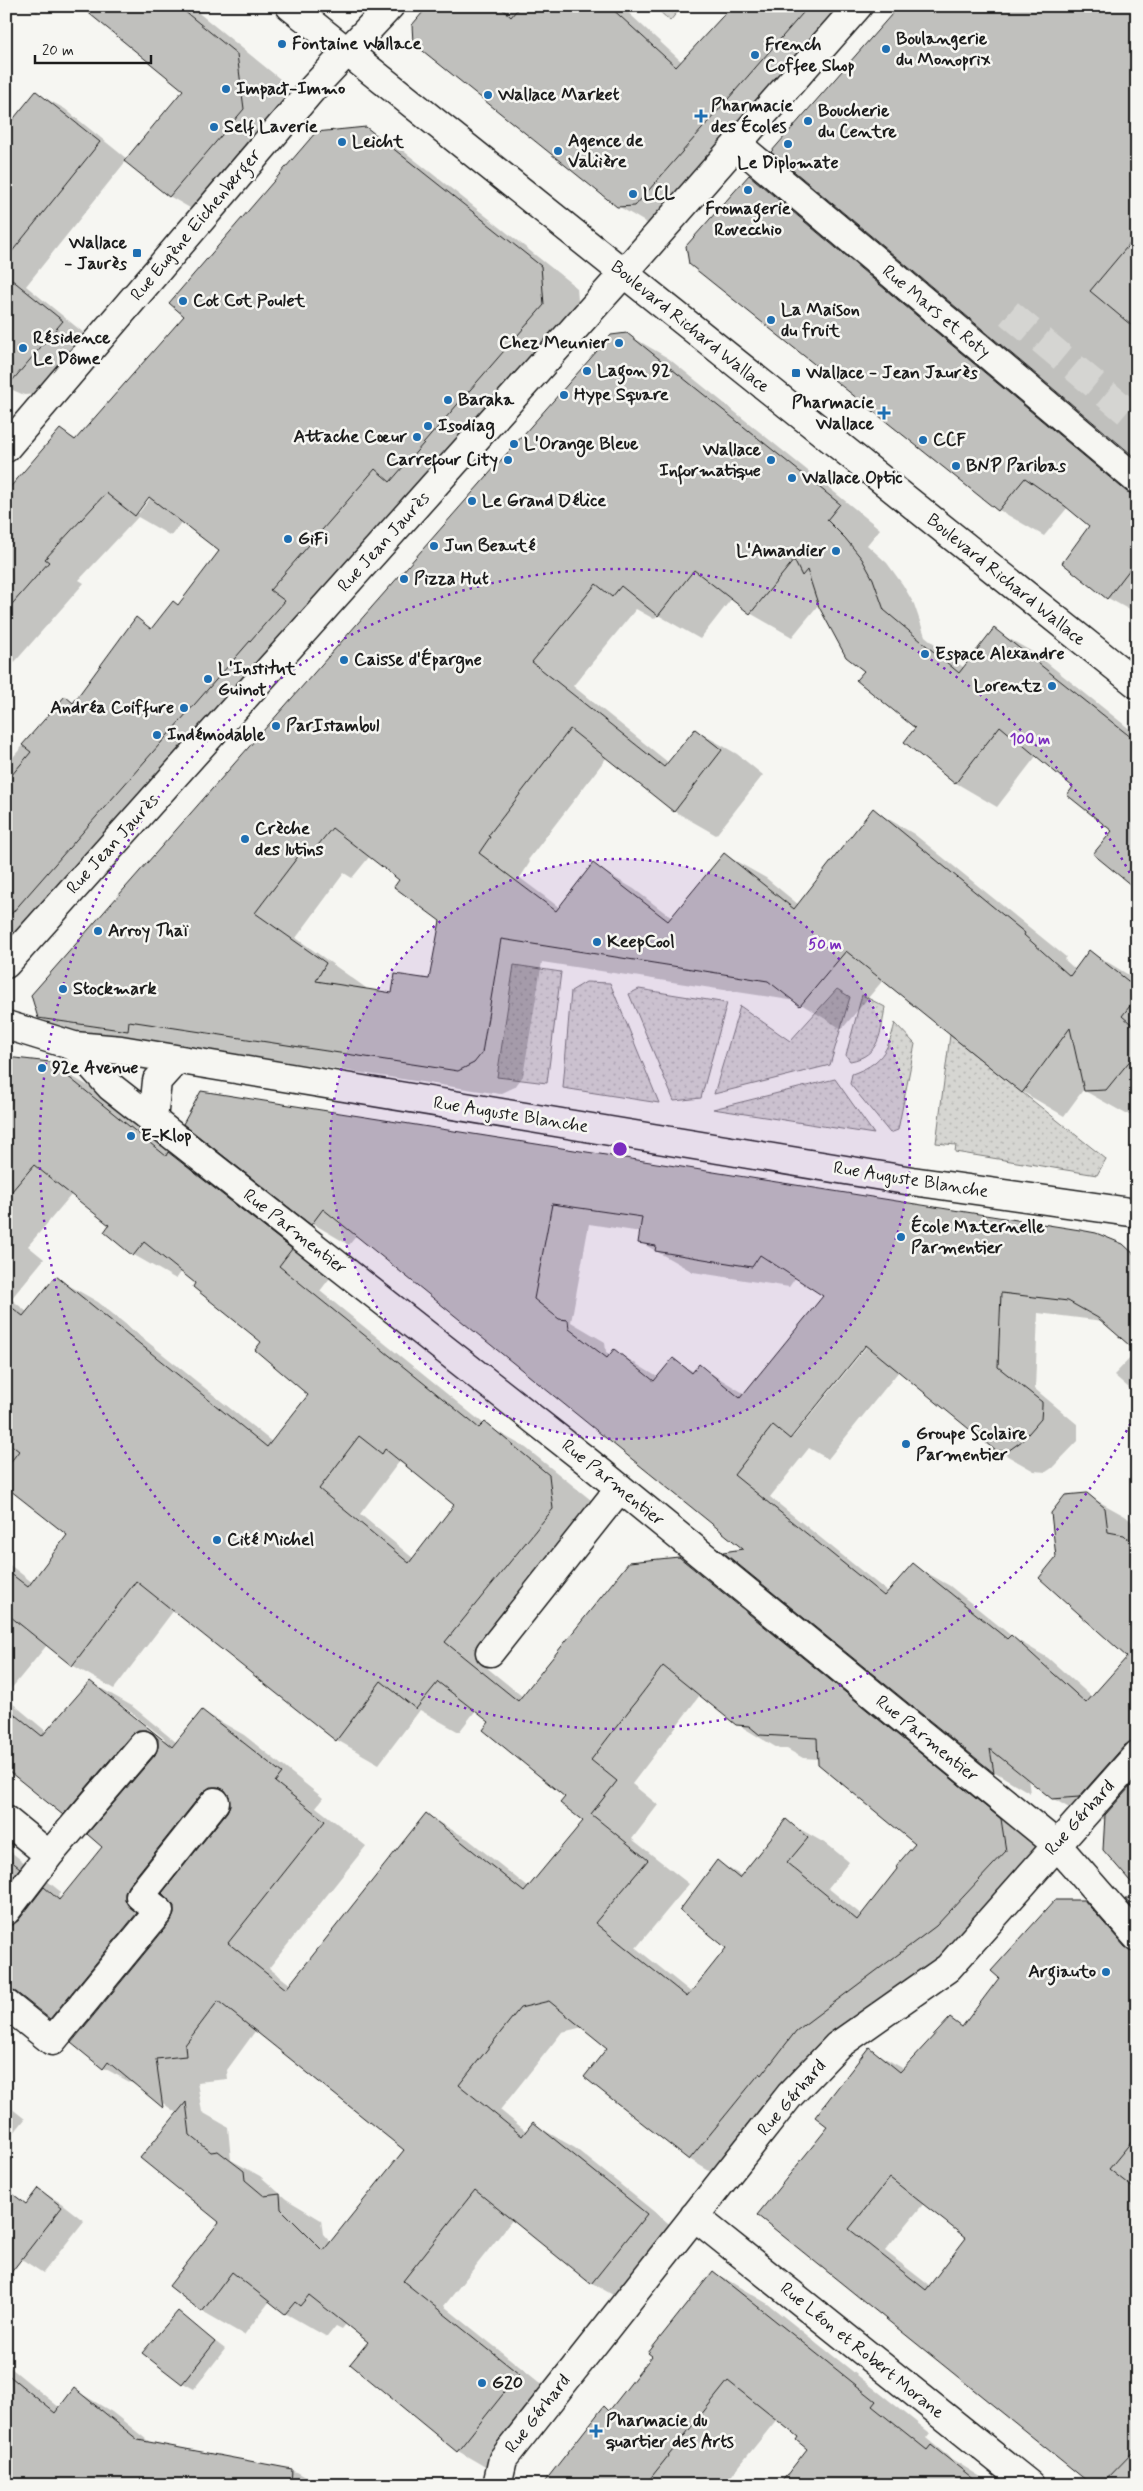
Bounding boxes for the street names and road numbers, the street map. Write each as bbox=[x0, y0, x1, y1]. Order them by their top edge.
street label: Rue Eugène Eichenberger bbox=[125, 143, 269, 307]
street label: Boulevard Richard Wallace bbox=[605, 255, 775, 399]
street label: Rue Mars et Roty bbox=[877, 260, 995, 364]
street label: Rue Jean Jaurès bbox=[332, 487, 436, 597]
street label: Boulevard Richard Wallace bbox=[921, 508, 1091, 652]
street label: Rue Jean Jaurès bbox=[61, 789, 165, 899]
street label: Rue Auguste Blanche bbox=[432, 1091, 590, 1139]
street label: Rue Auguste Blanche bbox=[832, 1156, 990, 1204]
street label: Rue Parmentier bbox=[238, 1184, 352, 1281]
street label: Rue Parmentier bbox=[556, 1434, 670, 1532]
street label: Rue Parmentier bbox=[870, 1690, 984, 1788]
street label: Rue Gérhard bbox=[1040, 1775, 1120, 1861]
street label: Rue Gérhard bbox=[752, 2055, 832, 2141]
street label: Rue Léon et Robert Morane bbox=[775, 2277, 949, 2425]
street label: Rue Gérhard bbox=[500, 2370, 576, 2458]

